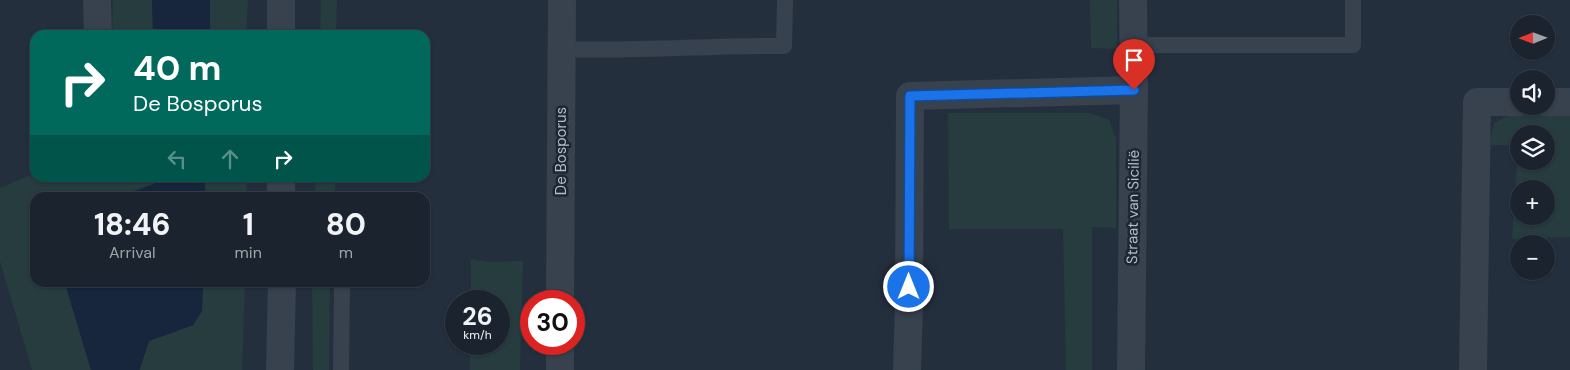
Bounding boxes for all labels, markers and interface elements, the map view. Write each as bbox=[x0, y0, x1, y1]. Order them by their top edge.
north arrow bbox=[1510, 15, 1555, 60]
map controls bbox=[1510, 15, 1555, 280]
pin bbox=[1113, 39, 1155, 90]
text: 40 m bbox=[133, 45, 222, 91]
icon: arrive bbox=[1120, 46, 1148, 74]
icon: right bbox=[50, 50, 115, 115]
button: sound bbox=[1510, 70, 1555, 115]
text: De Bosporus bbox=[133, 89, 262, 118]
street label: De Bosporus bbox=[551, 107, 571, 195]
button: layers bbox=[1510, 125, 1555, 170]
icon: left bbox=[163, 145, 191, 173]
icon: ahead bbox=[216, 145, 244, 173]
icon: right bbox=[269, 145, 297, 173]
street label: Straat van Sicilië bbox=[1122, 150, 1144, 264]
button: + bbox=[1510, 180, 1555, 225]
text: 18:46 bbox=[94, 205, 171, 244]
text: 1 bbox=[243, 205, 254, 244]
text: 80 bbox=[326, 205, 366, 244]
button: − bbox=[1510, 235, 1555, 280]
text: Arrival bbox=[109, 242, 156, 263]
text: min bbox=[235, 242, 262, 263]
text: m bbox=[339, 242, 353, 263]
position arrow bbox=[882, 260, 934, 312]
speed limit sign: 30 bbox=[520, 290, 585, 355]
text: 26 bbox=[462, 300, 493, 333]
text: km/h bbox=[463, 327, 492, 343]

